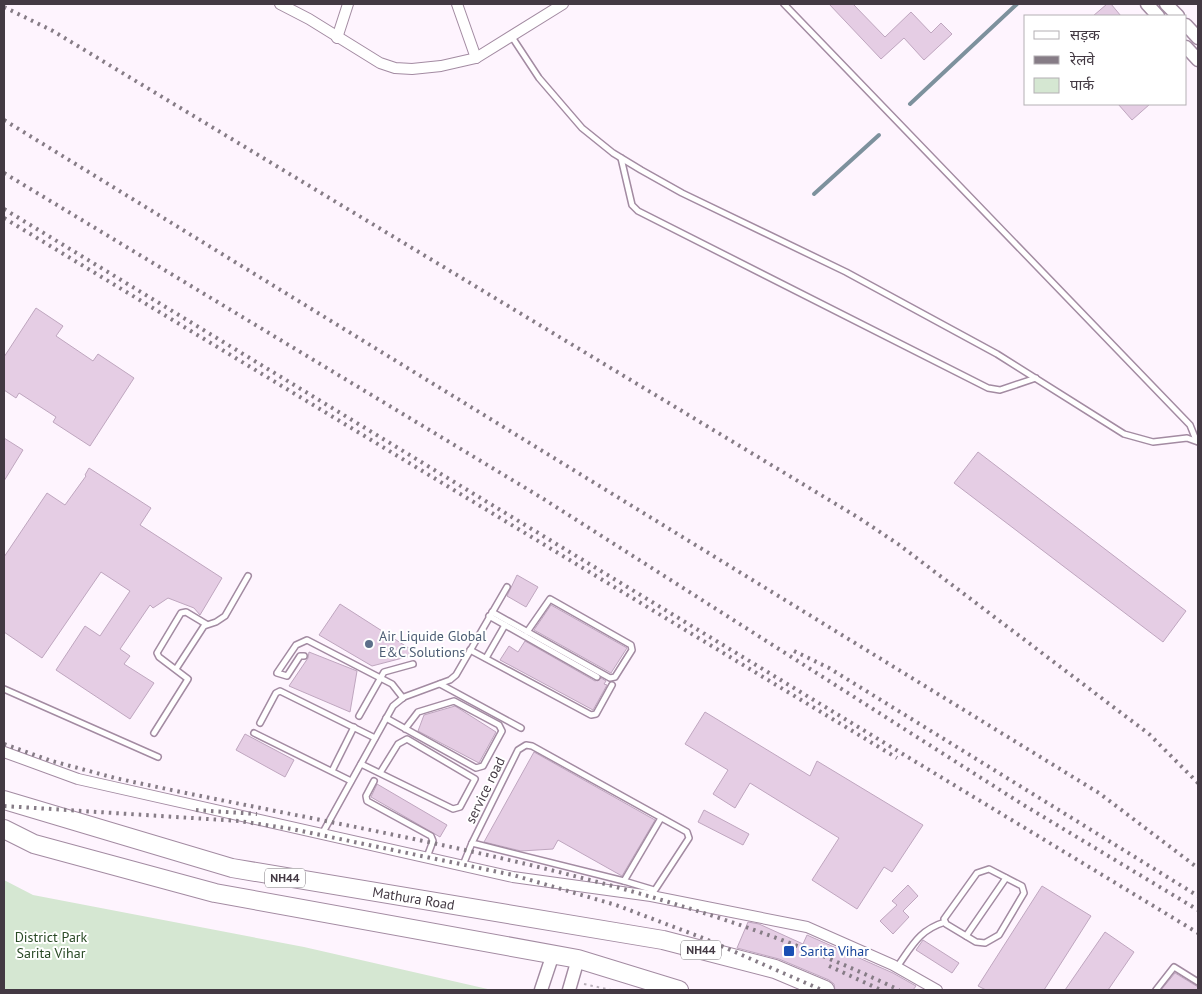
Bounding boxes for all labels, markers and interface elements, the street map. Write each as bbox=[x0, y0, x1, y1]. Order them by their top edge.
legend bbox=[1024, 15, 1187, 105]
text: सड़क bbox=[1070, 25, 1100, 44]
text: रेलवे bbox=[1069, 50, 1095, 69]
text: पार्क bbox=[1070, 75, 1094, 94]
place label: Air Liquide Global E&C Solutions bbox=[379, 627, 486, 661]
marker: Air Liquide Global E&C Solutions bbox=[363, 638, 375, 650]
street label: service road bbox=[461, 754, 509, 826]
road number: NH44 bbox=[265, 868, 305, 888]
street label: Mathura Road bbox=[371, 883, 456, 914]
park label: District Park Sarita Vihar bbox=[15, 928, 88, 962]
road number: NH44 bbox=[681, 940, 721, 960]
place label: Sarita Vihar bbox=[800, 942, 869, 960]
marker: Sarita Vihar bbox=[782, 944, 796, 958]

